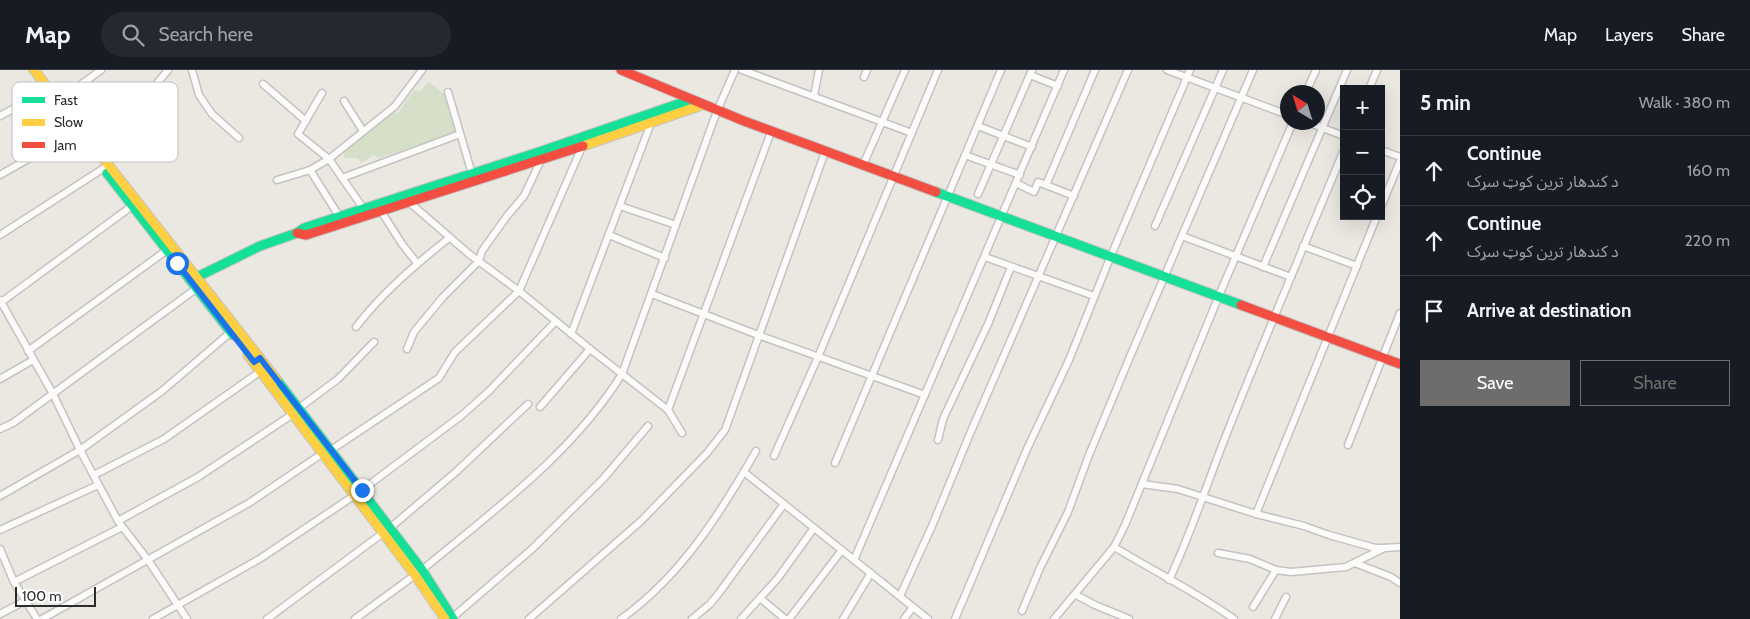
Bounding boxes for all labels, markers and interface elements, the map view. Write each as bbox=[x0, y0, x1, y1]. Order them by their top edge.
search box bbox=[101, 12, 451, 57]
text: Map bbox=[25, 20, 71, 49]
icon: search bbox=[119, 21, 147, 49]
text: Search here bbox=[159, 23, 253, 46]
text: Map bbox=[1544, 24, 1577, 46]
text: Layers bbox=[1605, 24, 1654, 46]
text: Share bbox=[1682, 24, 1725, 46]
legend bbox=[12, 82, 178, 162]
north arrow bbox=[1280, 85, 1325, 130]
map controls bbox=[1340, 85, 1385, 220]
button: + bbox=[1340, 85, 1385, 130]
text: 5 min bbox=[1420, 90, 1471, 115]
text: Fast bbox=[54, 91, 78, 109]
text: Walk · 380 m bbox=[1639, 93, 1730, 112]
text: Slow bbox=[54, 113, 83, 131]
button: − bbox=[1340, 130, 1385, 175]
text: Jam bbox=[53, 136, 76, 154]
text: Continue bbox=[1467, 142, 1541, 165]
icon: ahead bbox=[1420, 157, 1448, 185]
text: 160 m bbox=[1687, 161, 1730, 180]
text: د کندهار ترين کوټ سړک bbox=[1467, 172, 1619, 191]
button: locate bbox=[1340, 175, 1385, 220]
text: Continue bbox=[1467, 212, 1541, 235]
icon: ahead bbox=[1420, 227, 1448, 255]
text: 220 m bbox=[1684, 231, 1730, 250]
text: د کندهار ترين کوټ سړک bbox=[1467, 242, 1619, 261]
route start bbox=[166, 252, 189, 275]
icon: arrive bbox=[1420, 297, 1448, 325]
text: Arrive at destination bbox=[1467, 299, 1631, 322]
button: Save bbox=[1420, 360, 1570, 406]
button: Share bbox=[1580, 360, 1730, 406]
route end bbox=[351, 479, 374, 502]
scale bar bbox=[15, 584, 96, 607]
text: 100 m bbox=[22, 587, 62, 605]

